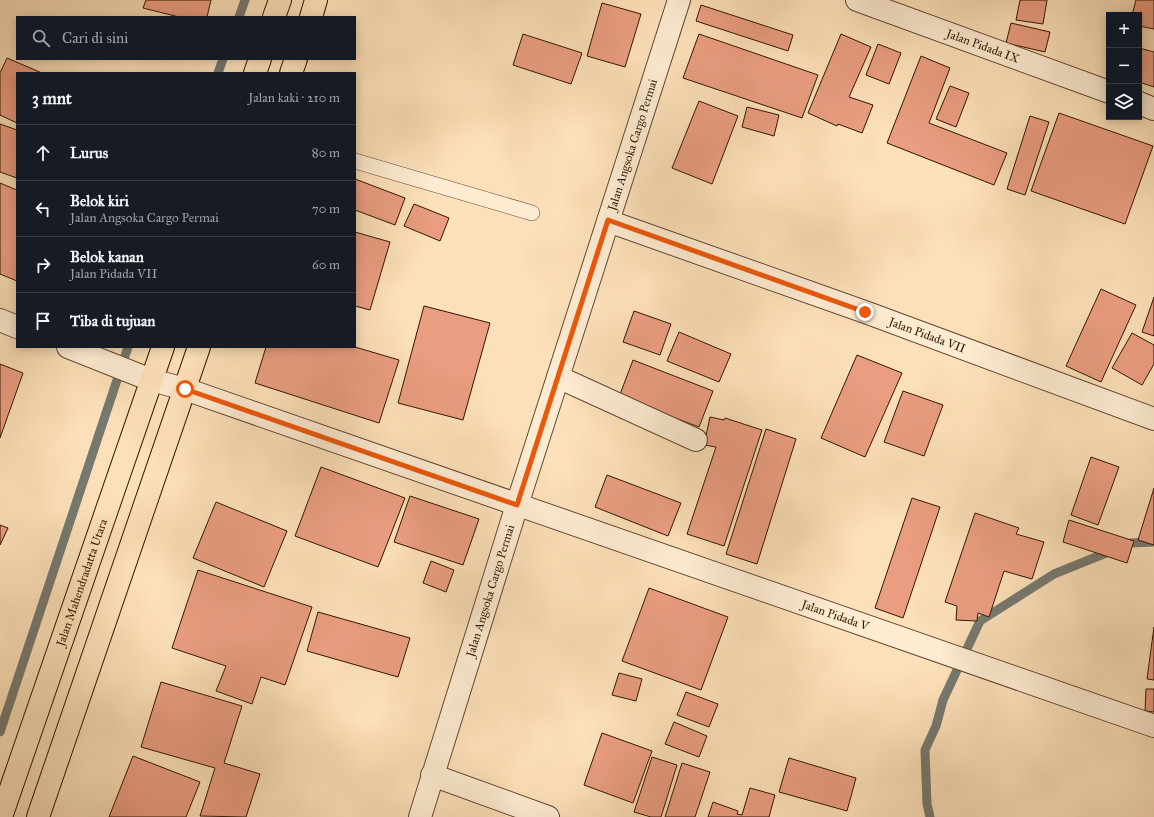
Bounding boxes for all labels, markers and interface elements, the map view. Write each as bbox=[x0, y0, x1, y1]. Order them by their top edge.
map controls bbox=[1106, 12, 1142, 120]
button: + bbox=[1106, 12, 1142, 48]
search box bbox=[16, 16, 356, 60]
street label: Jalan Pidada IX bbox=[942, 26, 1022, 66]
icon: search bbox=[30, 27, 52, 49]
text: Cari di sini bbox=[62, 29, 128, 47]
button: − bbox=[1106, 48, 1142, 84]
street label: Jalan Angsoka Cargo Permai bbox=[604, 76, 660, 215]
button: layers bbox=[1106, 84, 1142, 120]
text: 3 mnt bbox=[32, 88, 72, 109]
text: Jalan kaki · 210 m bbox=[248, 90, 340, 106]
icon: ahead bbox=[32, 142, 54, 164]
text: Lurus bbox=[70, 144, 108, 162]
text: 80 m bbox=[312, 145, 340, 161]
text: Belok kiri bbox=[70, 192, 129, 210]
icon: left bbox=[32, 198, 54, 220]
text: 70 m bbox=[312, 201, 340, 217]
text: Jalan Angsoka Cargo Permai bbox=[70, 210, 219, 226]
text: Belok kanan bbox=[70, 248, 144, 266]
icon: right bbox=[32, 254, 54, 276]
text: 60 m bbox=[312, 257, 340, 273]
text: Jalan Pidada VII bbox=[70, 266, 157, 282]
route end bbox=[856, 303, 874, 321]
icon: arrive bbox=[32, 310, 54, 332]
text: Tiba di tujuan bbox=[70, 312, 155, 330]
street label: Jalan Pidada VII bbox=[885, 314, 967, 356]
route start bbox=[176, 380, 194, 398]
street label: Jalan Mahendradatta Utara bbox=[53, 516, 111, 650]
street label: Jalan Angsoka Cargo Permai bbox=[463, 522, 518, 661]
street label: Jalan Pidada V bbox=[798, 596, 871, 634]

